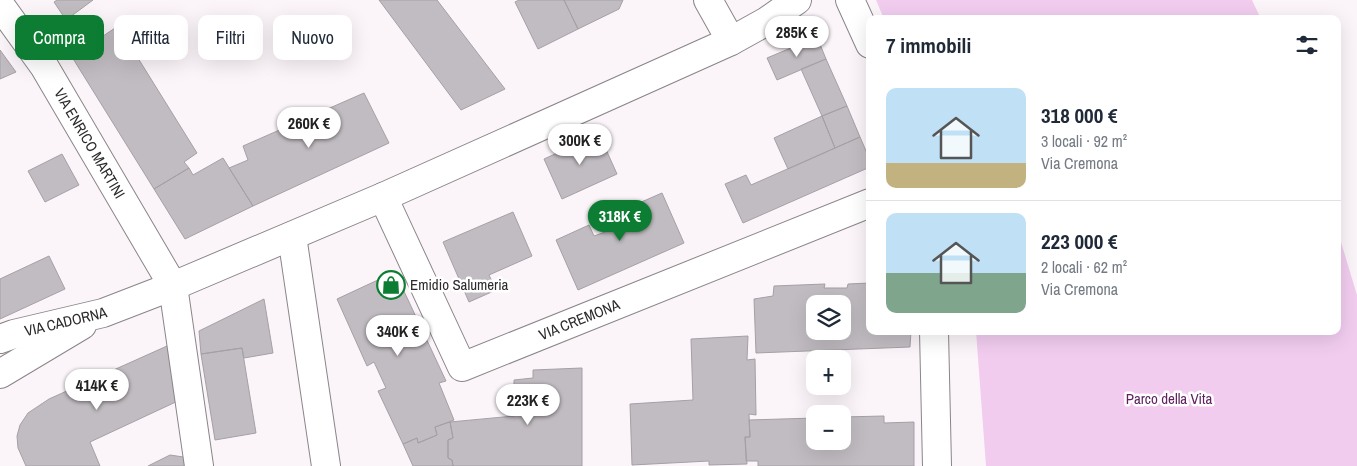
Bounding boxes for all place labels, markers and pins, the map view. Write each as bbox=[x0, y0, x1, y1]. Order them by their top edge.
pin: 285K € bbox=[756, 15, 838, 58]
pin: 260K € bbox=[268, 106, 350, 149]
pin: 300K € bbox=[539, 124, 621, 166]
pin: 318K € bbox=[579, 200, 661, 242]
shop icon: Emidio Salumeria bbox=[376, 270, 406, 300]
place label: Emidio Salumeria bbox=[410, 274, 509, 295]
pin: 340K € bbox=[357, 314, 439, 357]
pin: 414K € bbox=[56, 368, 138, 411]
pin: 223K € bbox=[487, 384, 569, 426]

